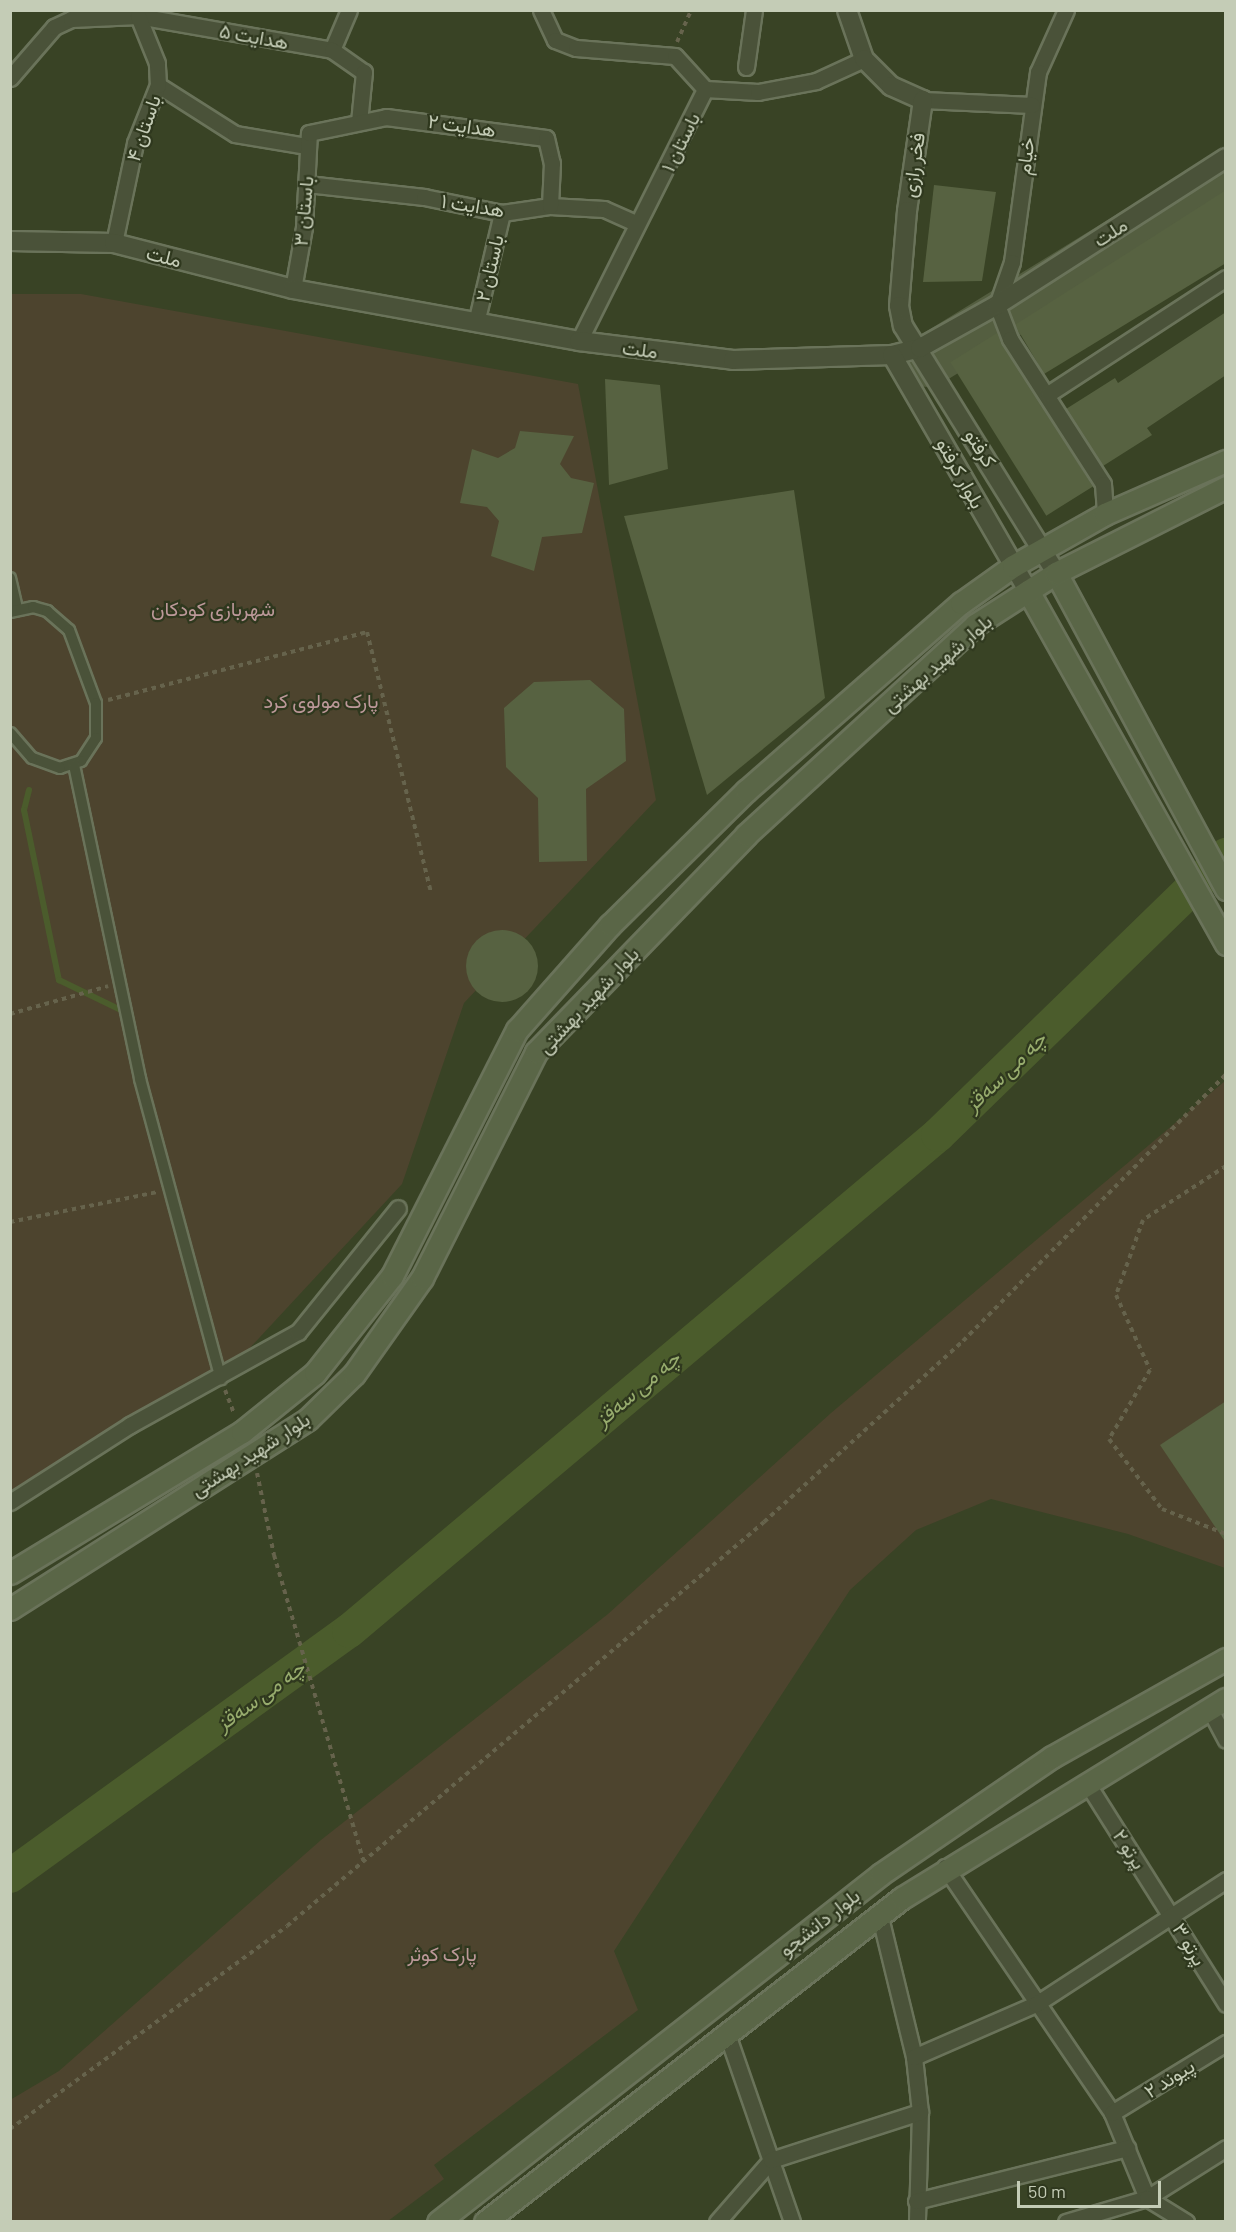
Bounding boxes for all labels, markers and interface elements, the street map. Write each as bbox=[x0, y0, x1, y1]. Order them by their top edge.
street label: هدایت ۵ bbox=[218, 18, 290, 54]
street label: باستان ۴ bbox=[120, 92, 166, 164]
street label: هدایت ۲ bbox=[426, 108, 498, 142]
street label: باستان ۱ bbox=[655, 108, 705, 176]
street label: فخر رازی bbox=[897, 131, 929, 199]
street label: خیام bbox=[1011, 136, 1039, 176]
street label: باستان ۳ bbox=[288, 175, 318, 247]
street label: هدایت ۱ bbox=[440, 188, 506, 222]
street label: ملت bbox=[1089, 212, 1131, 252]
street label: باستان ۲ bbox=[470, 232, 508, 304]
street label: ملت bbox=[144, 240, 184, 272]
street label: ملت bbox=[621, 335, 659, 363]
street label: کرفتو bbox=[960, 424, 1002, 472]
street label: بلوار کرفتو bbox=[932, 433, 990, 513]
park label: شهربازی کودکان bbox=[151, 596, 275, 620]
street label: بلوار شهید بهشتی bbox=[877, 609, 997, 717]
park label: پارک مولوی کرد bbox=[264, 688, 378, 712]
street label: بلوار شهید بهشتی bbox=[532, 942, 644, 1058]
water label: چە می سەقز bbox=[959, 1026, 1051, 1116]
water label: چە می سەقز bbox=[589, 1345, 685, 1431]
street label: بلوار شهید بهشتی bbox=[186, 1407, 314, 1501]
water label: چە می سەقز bbox=[211, 1654, 309, 1736]
street label: پرتو ۲ bbox=[1108, 1825, 1152, 1873]
street label: بلوار دانشجو bbox=[774, 1883, 864, 1961]
street label: پرتو ۳ bbox=[1168, 1918, 1212, 1970]
park label: پارک کوثر bbox=[407, 1941, 477, 1965]
street label: پیوند ۲ bbox=[1139, 2053, 1199, 2103]
scale bar bbox=[1020, 2169, 1164, 2207]
text: 50 m bbox=[1028, 2180, 1066, 2202]

